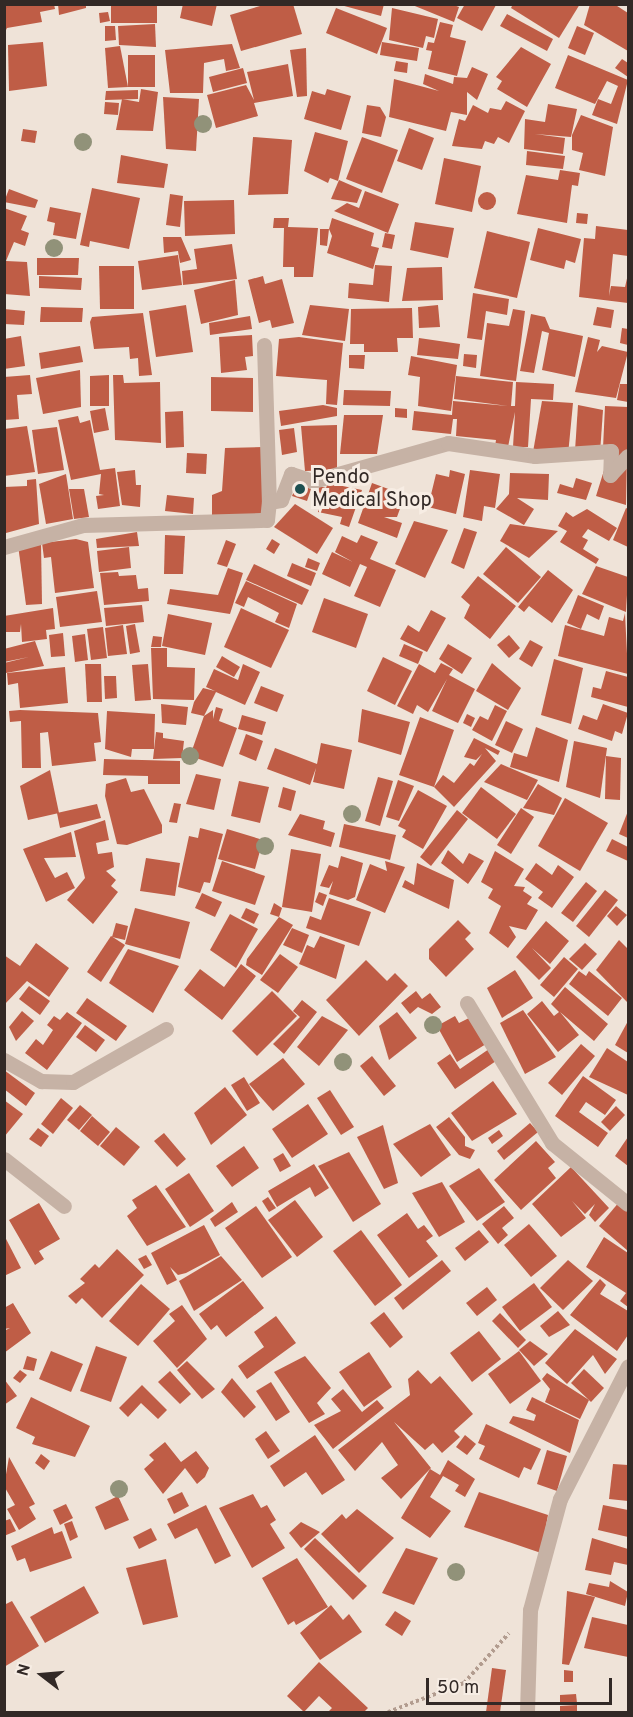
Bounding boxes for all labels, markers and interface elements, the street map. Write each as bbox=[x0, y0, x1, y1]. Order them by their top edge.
place label: Pendo Medical Shop bbox=[312, 466, 432, 513]
marker: Pendo Medical Shop bbox=[293, 482, 307, 496]
north arrow bbox=[12, 1645, 72, 1705]
text: N bbox=[13, 1662, 36, 1678]
scale bar bbox=[429, 1666, 615, 1704]
text: 50 m bbox=[437, 1677, 479, 1700]

